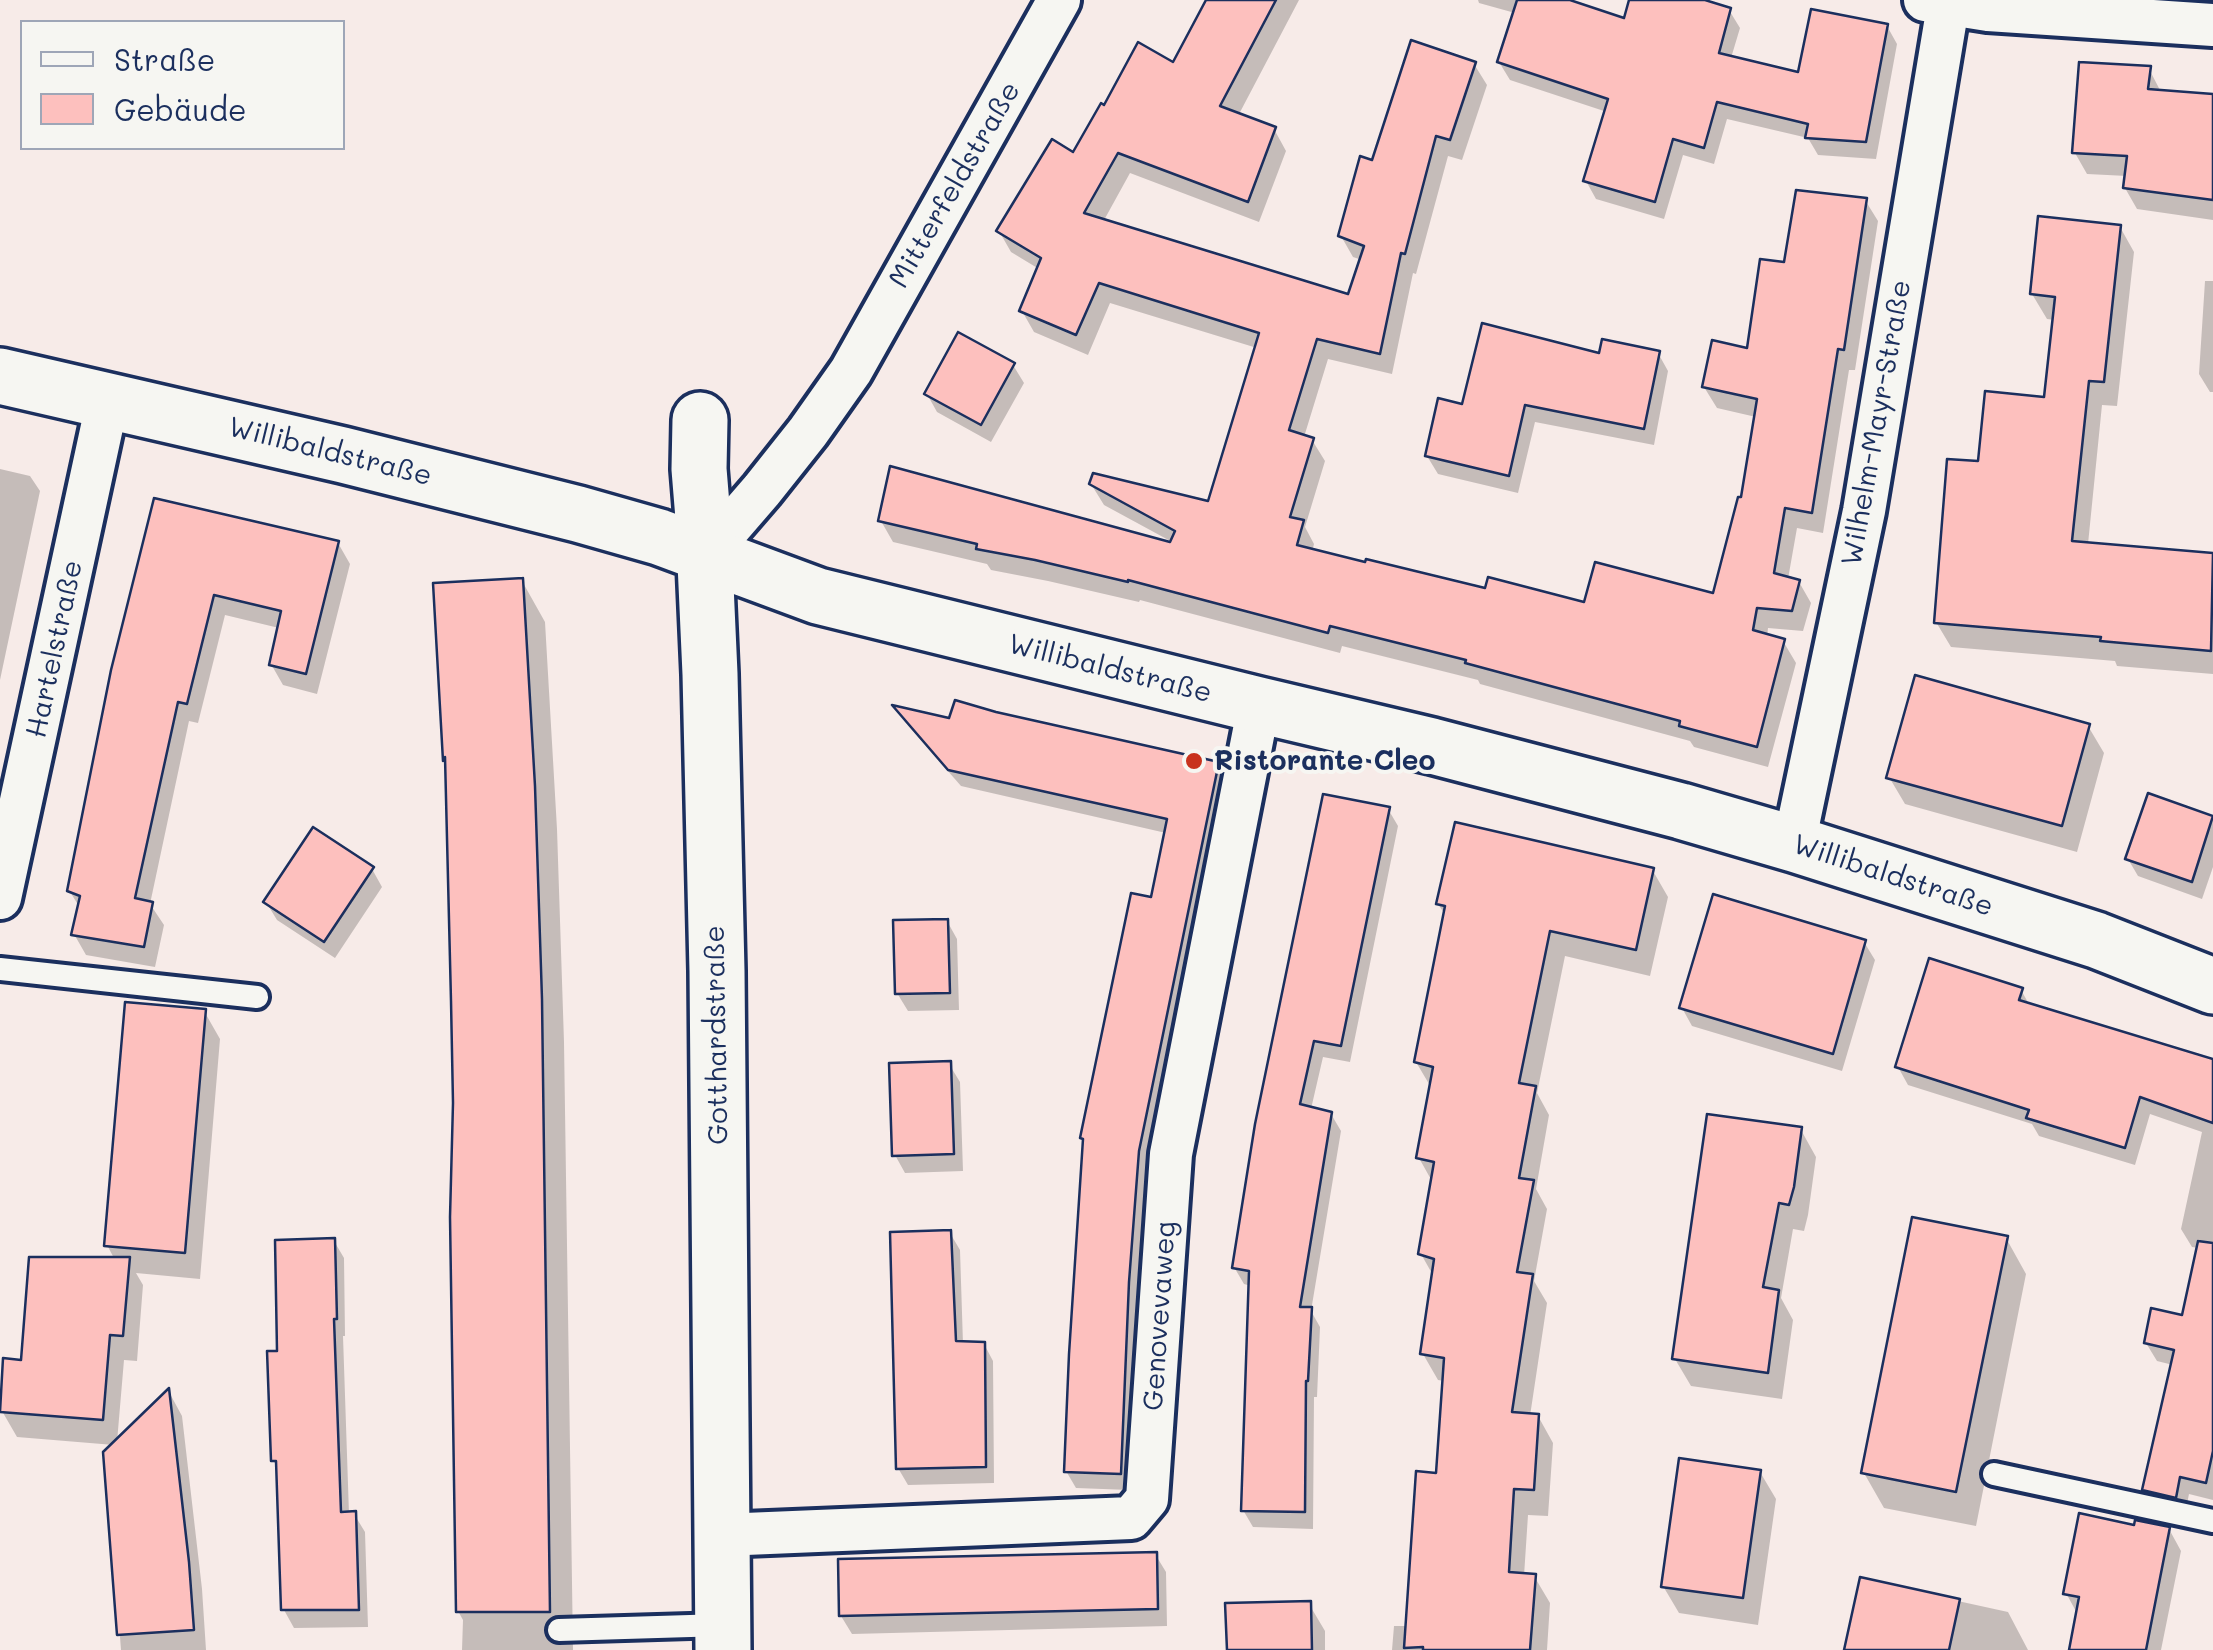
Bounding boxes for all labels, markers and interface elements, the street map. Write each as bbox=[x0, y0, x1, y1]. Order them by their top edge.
legend bbox=[20, 20, 345, 150]
text: Straße bbox=[114, 39, 215, 79]
street label: Mitterfeldstraße bbox=[882, 76, 1028, 294]
text: Gebäude bbox=[114, 89, 247, 129]
street label: Wilhelm-Mayr-Straße bbox=[1835, 278, 1919, 568]
street label: Willibaldstraße bbox=[225, 410, 435, 494]
street label: Hartelstraße bbox=[20, 557, 90, 741]
street label: Willibaldstraße bbox=[1005, 627, 1215, 711]
place label: Ristorante Cleo bbox=[1214, 744, 1435, 778]
marker: Ristorante Cleo bbox=[1183, 750, 1205, 772]
street label: Willibaldstraße bbox=[1789, 828, 1997, 924]
street label: Gotthardstraße bbox=[698, 925, 736, 1145]
street label: Genovevaweg bbox=[1137, 1220, 1183, 1412]

